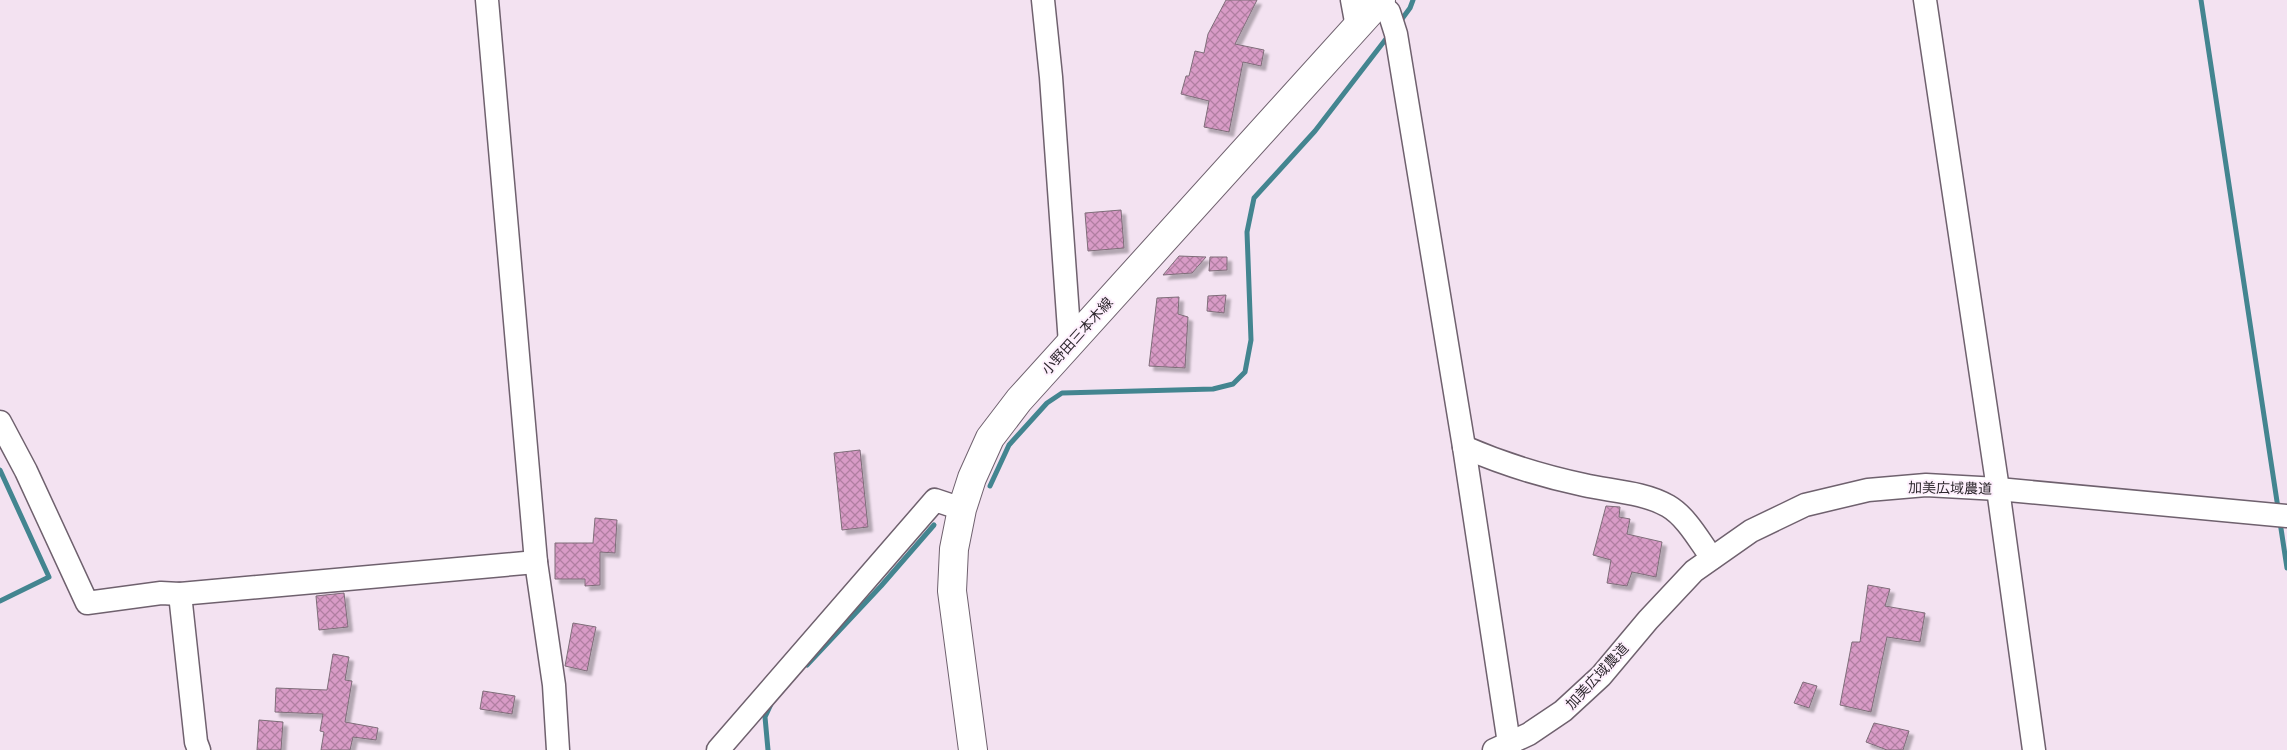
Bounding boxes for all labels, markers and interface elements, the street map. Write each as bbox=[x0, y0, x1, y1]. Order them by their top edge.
street label: 小野田三本木線 bbox=[1037, 293, 1116, 378]
street label: 加美広域農道 bbox=[1908, 477, 1992, 498]
street label: 加美広域農道 bbox=[1561, 638, 1632, 713]

